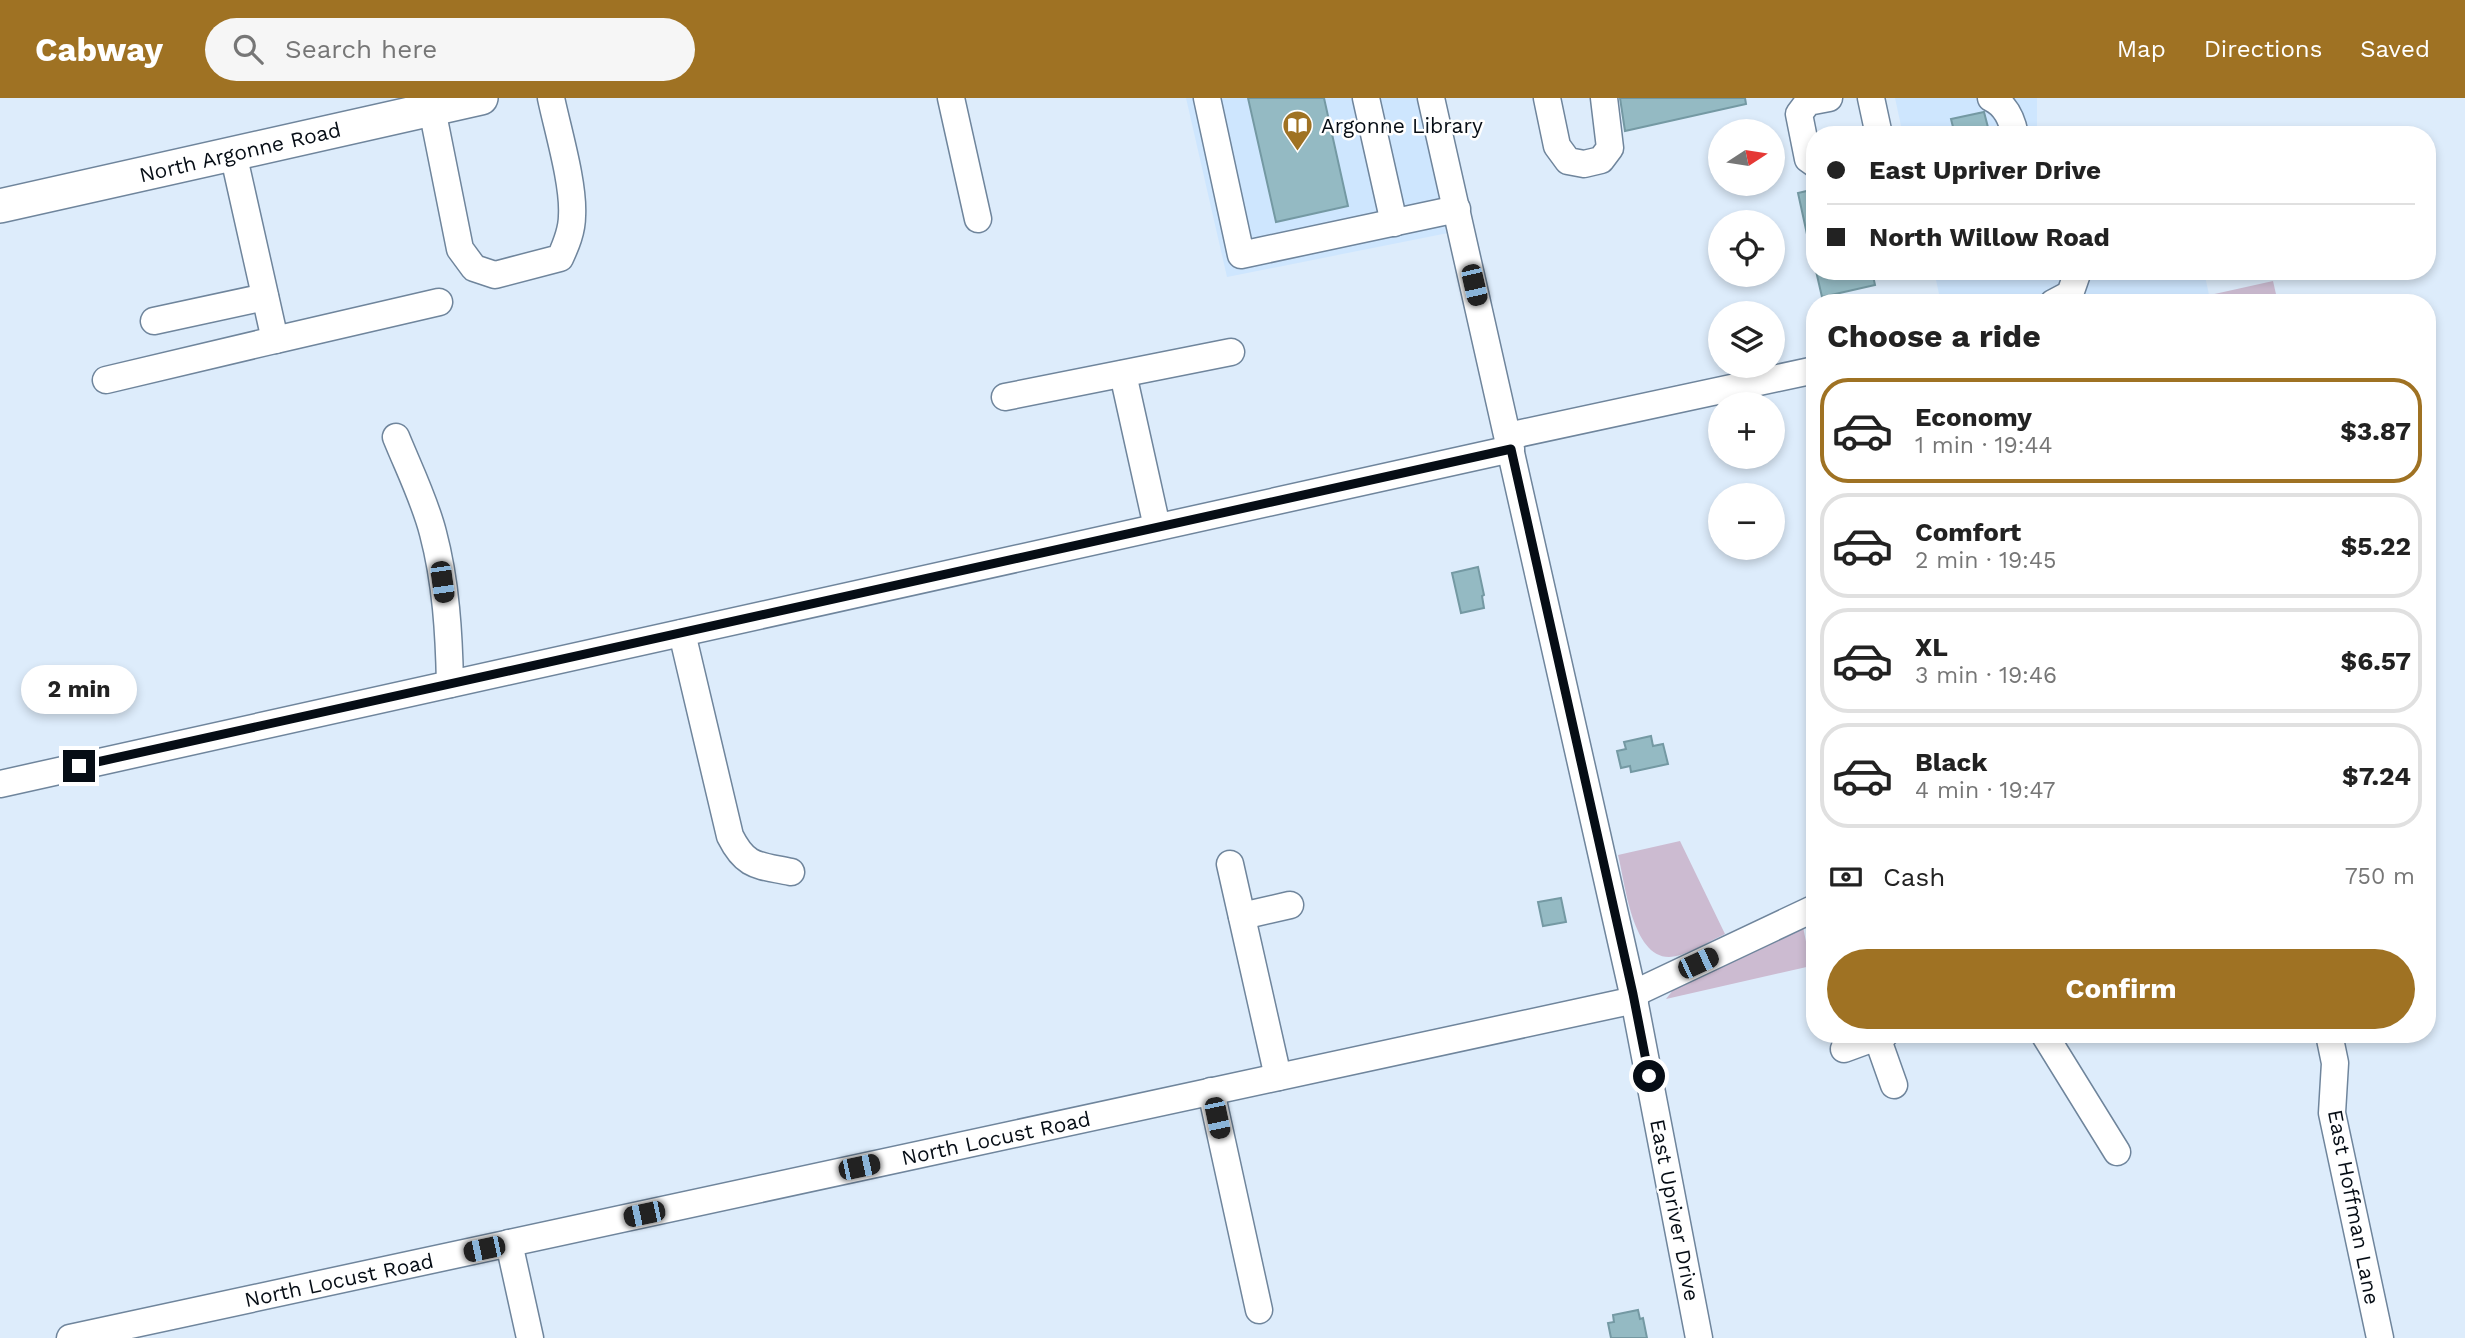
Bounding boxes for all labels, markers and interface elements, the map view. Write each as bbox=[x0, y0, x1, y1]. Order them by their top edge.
search box bbox=[205, 18, 695, 81]
text: Cabway bbox=[35, 30, 163, 69]
icon: search bbox=[229, 30, 267, 68]
text: Search here bbox=[285, 34, 437, 64]
text: Map bbox=[2117, 35, 2166, 63]
text: Directions bbox=[2204, 35, 2322, 63]
text: Saved bbox=[2360, 35, 2430, 63]
library icon: Argonne Library bbox=[1281, 108, 1315, 152]
place label: Argonne Library bbox=[1321, 113, 1483, 138]
street label: North Argonne Road bbox=[137, 117, 343, 187]
north arrow bbox=[1708, 119, 1785, 196]
map controls bbox=[1708, 119, 1785, 560]
text: East Upriver Drive bbox=[1869, 155, 2101, 185]
button: locate bbox=[1708, 210, 1785, 287]
text: North Willow Road bbox=[1869, 222, 2110, 252]
car bbox=[1460, 262, 1489, 308]
button: layers bbox=[1708, 301, 1785, 378]
text: Choose a ride bbox=[1827, 317, 2041, 355]
button: + bbox=[1708, 392, 1785, 469]
icon: car bbox=[1831, 399, 1894, 462]
text: Economy bbox=[1915, 402, 2032, 432]
text: $3.87 bbox=[2340, 416, 2411, 446]
text: 1 min · 19:44 bbox=[1915, 432, 2053, 459]
button: − bbox=[1708, 483, 1785, 560]
icon: car bbox=[1831, 514, 1894, 577]
text: Comfort bbox=[1915, 517, 2021, 547]
text: $5.22 bbox=[2341, 531, 2411, 561]
text: 2 min · 19:45 bbox=[1915, 547, 2056, 574]
car bbox=[429, 560, 456, 604]
icon: car bbox=[1831, 629, 1894, 692]
text: XL bbox=[1915, 632, 1948, 662]
text: $6.57 bbox=[2341, 646, 2411, 676]
text: 3 min · 19:46 bbox=[1915, 662, 2057, 689]
callout: 2 min bbox=[21, 664, 137, 714]
text: 2 min bbox=[48, 676, 110, 703]
icon: car bbox=[1831, 744, 1894, 807]
text: Black bbox=[1915, 747, 1987, 777]
route end bbox=[63, 750, 95, 782]
text: $7.24 bbox=[2342, 761, 2411, 791]
text: 4 min · 19:47 bbox=[1915, 777, 2055, 804]
icon: cash bbox=[1827, 858, 1865, 896]
text: Cash bbox=[1883, 862, 1945, 892]
text: 750 m bbox=[2345, 863, 2415, 890]
car bbox=[1675, 945, 1722, 981]
button: Confirm bbox=[1827, 949, 2415, 1029]
route start bbox=[1633, 1060, 1665, 1092]
car bbox=[1203, 1095, 1232, 1141]
street label: North Locust Road bbox=[899, 1106, 1093, 1170]
street label: East Hoffman Lane bbox=[2323, 1107, 2385, 1307]
street label: East Upriver Drive bbox=[1645, 1117, 1705, 1303]
car bbox=[837, 1152, 882, 1182]
car bbox=[622, 1199, 667, 1229]
car bbox=[462, 1234, 507, 1264]
street label: North Locust Road bbox=[242, 1248, 436, 1312]

